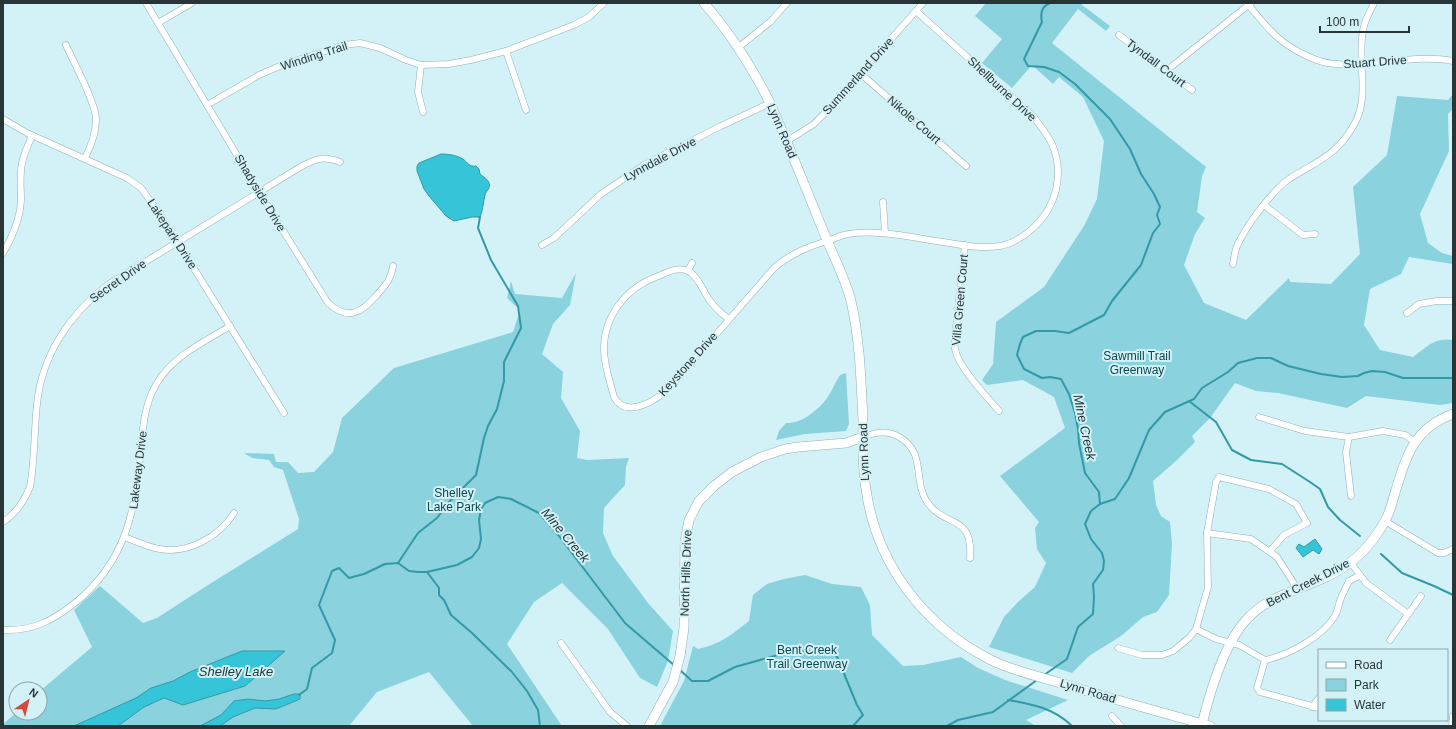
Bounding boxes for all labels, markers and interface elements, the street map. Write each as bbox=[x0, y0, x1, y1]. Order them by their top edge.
scale bar bbox=[1320, 8, 1409, 34]
text: 100 m bbox=[1326, 15, 1359, 29]
street label: Summerland Drive bbox=[820, 34, 897, 118]
street label: Tyndall Court bbox=[1124, 36, 1189, 90]
street label: Winding Trail bbox=[279, 39, 349, 73]
street label: Stuart Drive bbox=[1343, 53, 1407, 71]
street label: Shellburne Drive bbox=[965, 54, 1039, 125]
street label: Nikole Court bbox=[884, 93, 944, 147]
street label: Lynn Road bbox=[764, 102, 800, 160]
street label: Lynndale Drive bbox=[622, 134, 699, 184]
street label: Shadyside Drive bbox=[231, 152, 289, 234]
street label: Lakepark Drive bbox=[144, 196, 200, 272]
street label: Villa Green Court bbox=[949, 253, 971, 346]
street label: Secret Drive bbox=[87, 256, 149, 306]
street label: Keystone Drive bbox=[656, 329, 721, 399]
park label: Sawmill Trail Greenway bbox=[1103, 349, 1171, 377]
water label: Mine Creek bbox=[1070, 393, 1099, 463]
street label: Lynn Road bbox=[856, 423, 872, 481]
street label: Lakeway Drive bbox=[126, 430, 150, 510]
park label: Shelley Lake Park bbox=[427, 486, 482, 514]
water label: Mine Creek bbox=[539, 505, 594, 567]
street label: North Hills Drive bbox=[677, 529, 695, 617]
street label: Bent Creek Drive bbox=[1264, 556, 1352, 610]
park label: Bent Creek Trail Greenway bbox=[767, 643, 847, 671]
legend bbox=[1318, 649, 1448, 721]
text: Road bbox=[1354, 658, 1383, 672]
water label: Shelley Lake bbox=[199, 664, 273, 679]
street label: Lynn Road bbox=[1058, 676, 1118, 706]
text: Park bbox=[1354, 678, 1380, 692]
north arrow bbox=[8, 681, 48, 721]
text: N bbox=[27, 686, 40, 700]
text: Water bbox=[1354, 698, 1386, 712]

